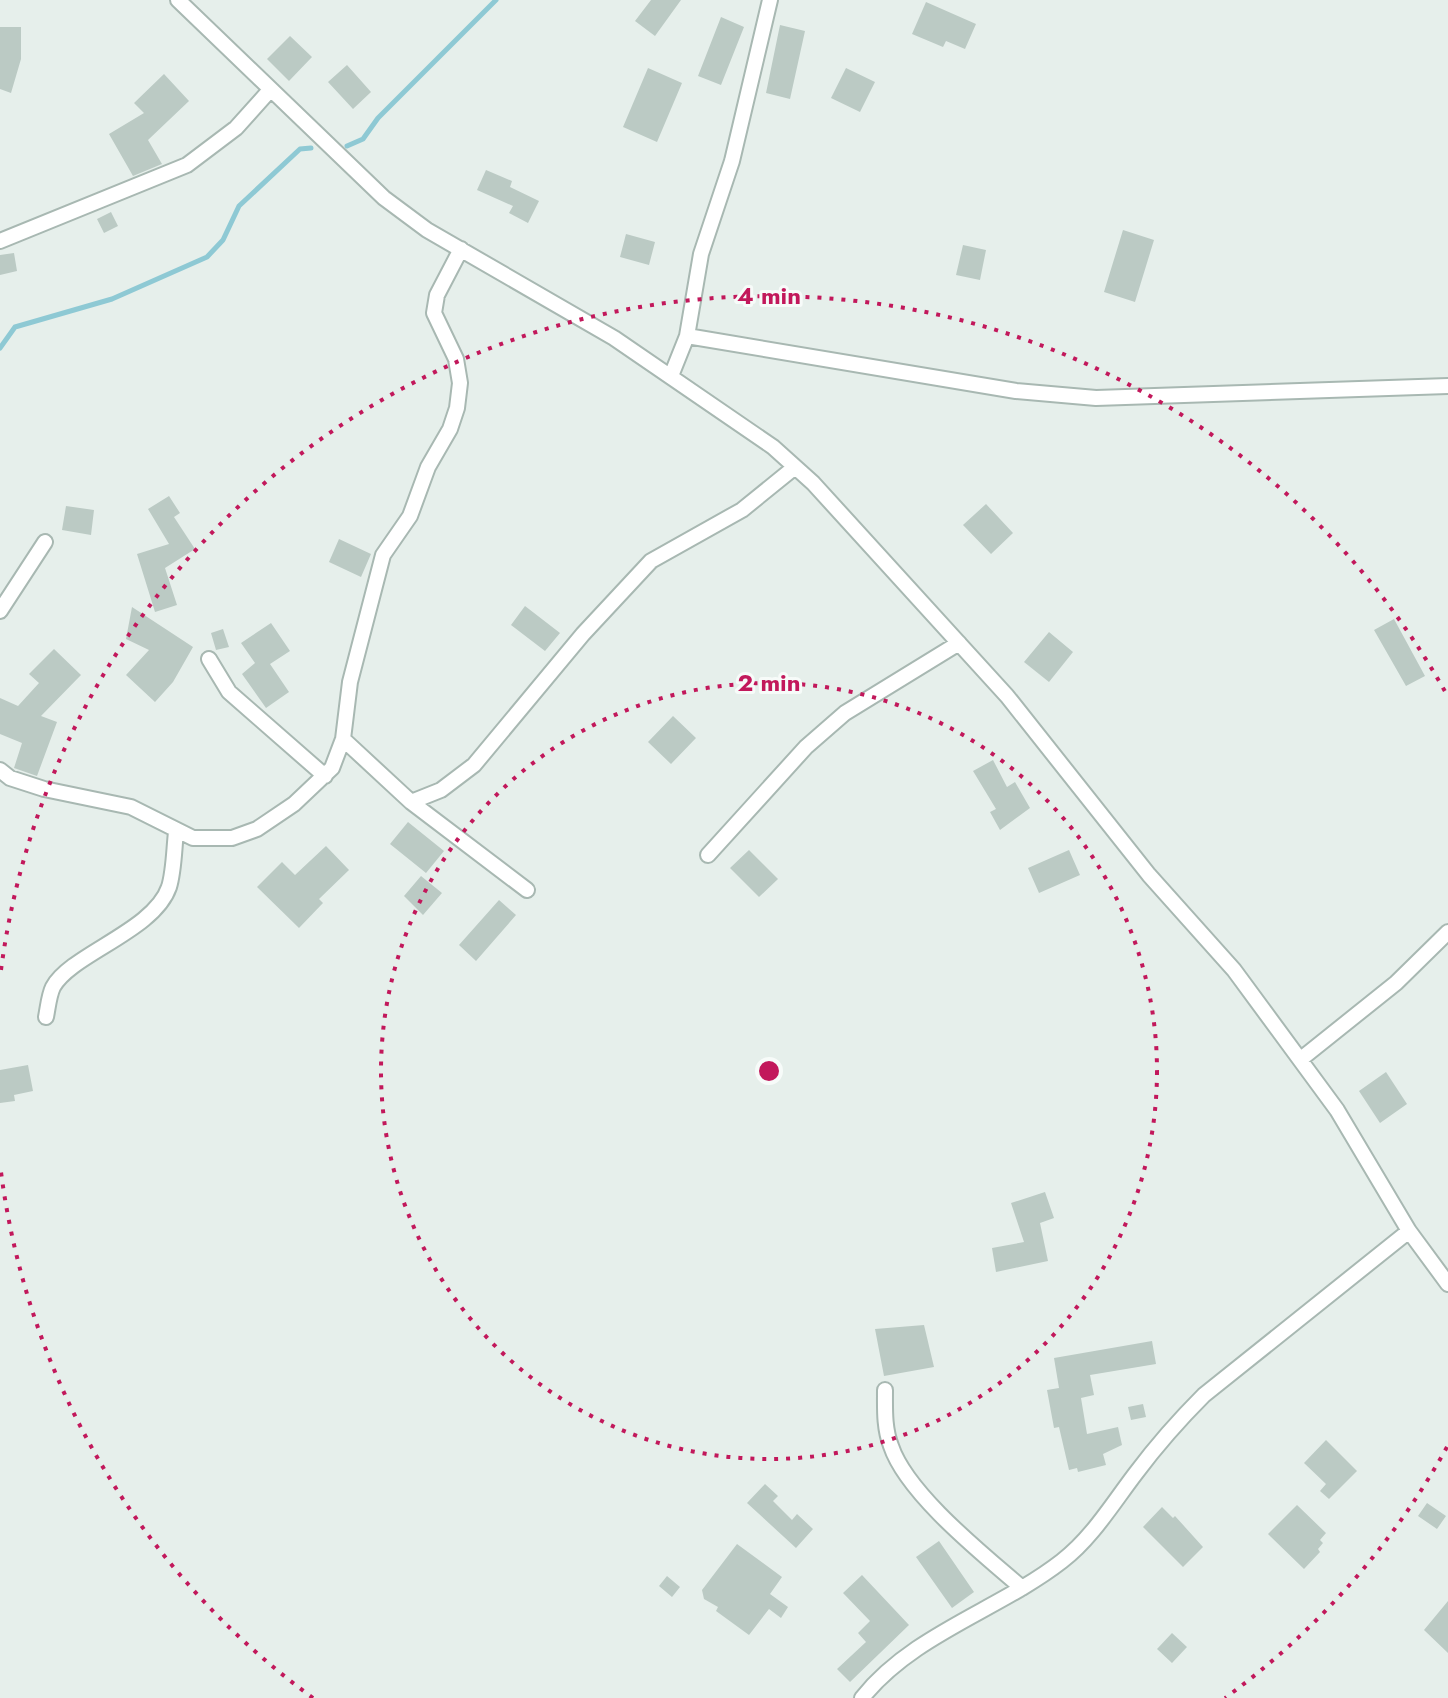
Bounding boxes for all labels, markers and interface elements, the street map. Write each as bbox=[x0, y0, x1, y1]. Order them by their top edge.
text: 4 min bbox=[737, 278, 801, 313]
text: 2 min bbox=[737, 665, 801, 700]
centre of rings bbox=[755, 1057, 783, 1085]

